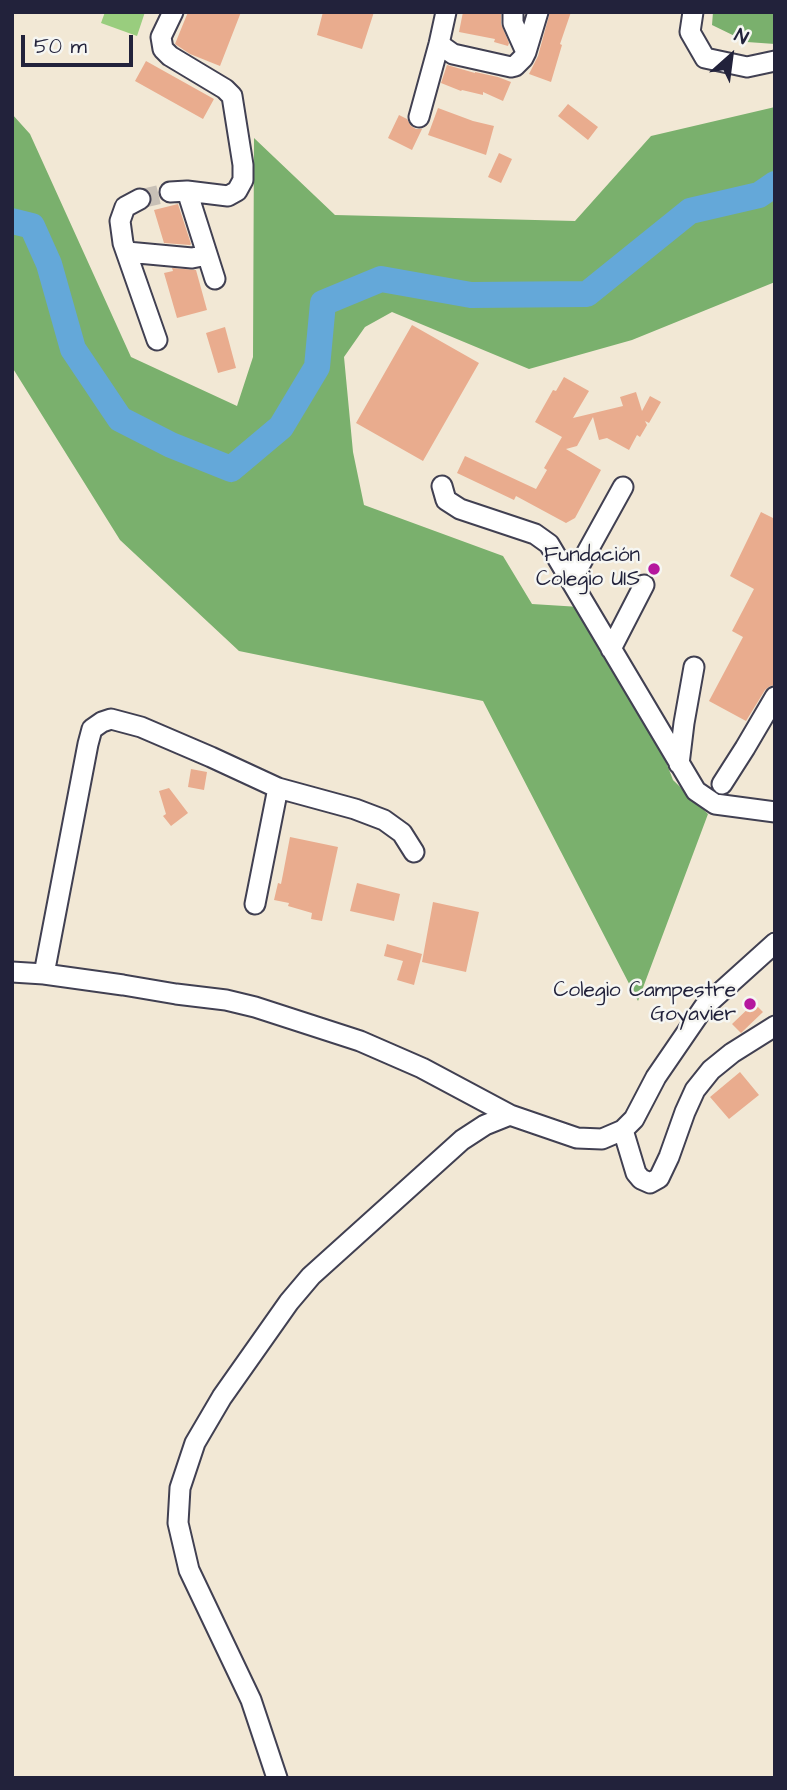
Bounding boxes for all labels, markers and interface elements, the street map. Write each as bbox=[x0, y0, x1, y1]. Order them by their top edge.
scale bar bbox=[24, 21, 136, 65]
north arrow bbox=[696, 21, 766, 91]
text: N bbox=[729, 22, 753, 52]
text: 50 m bbox=[34, 32, 87, 61]
place label: Fundación Colegio UIS bbox=[536, 544, 640, 594]
marker: Fundación Colegio UIS bbox=[646, 561, 662, 577]
place label: Colegio Campestre Goyavier bbox=[554, 979, 736, 1029]
marker: Colegio Campestre Goyavier bbox=[742, 996, 758, 1012]

